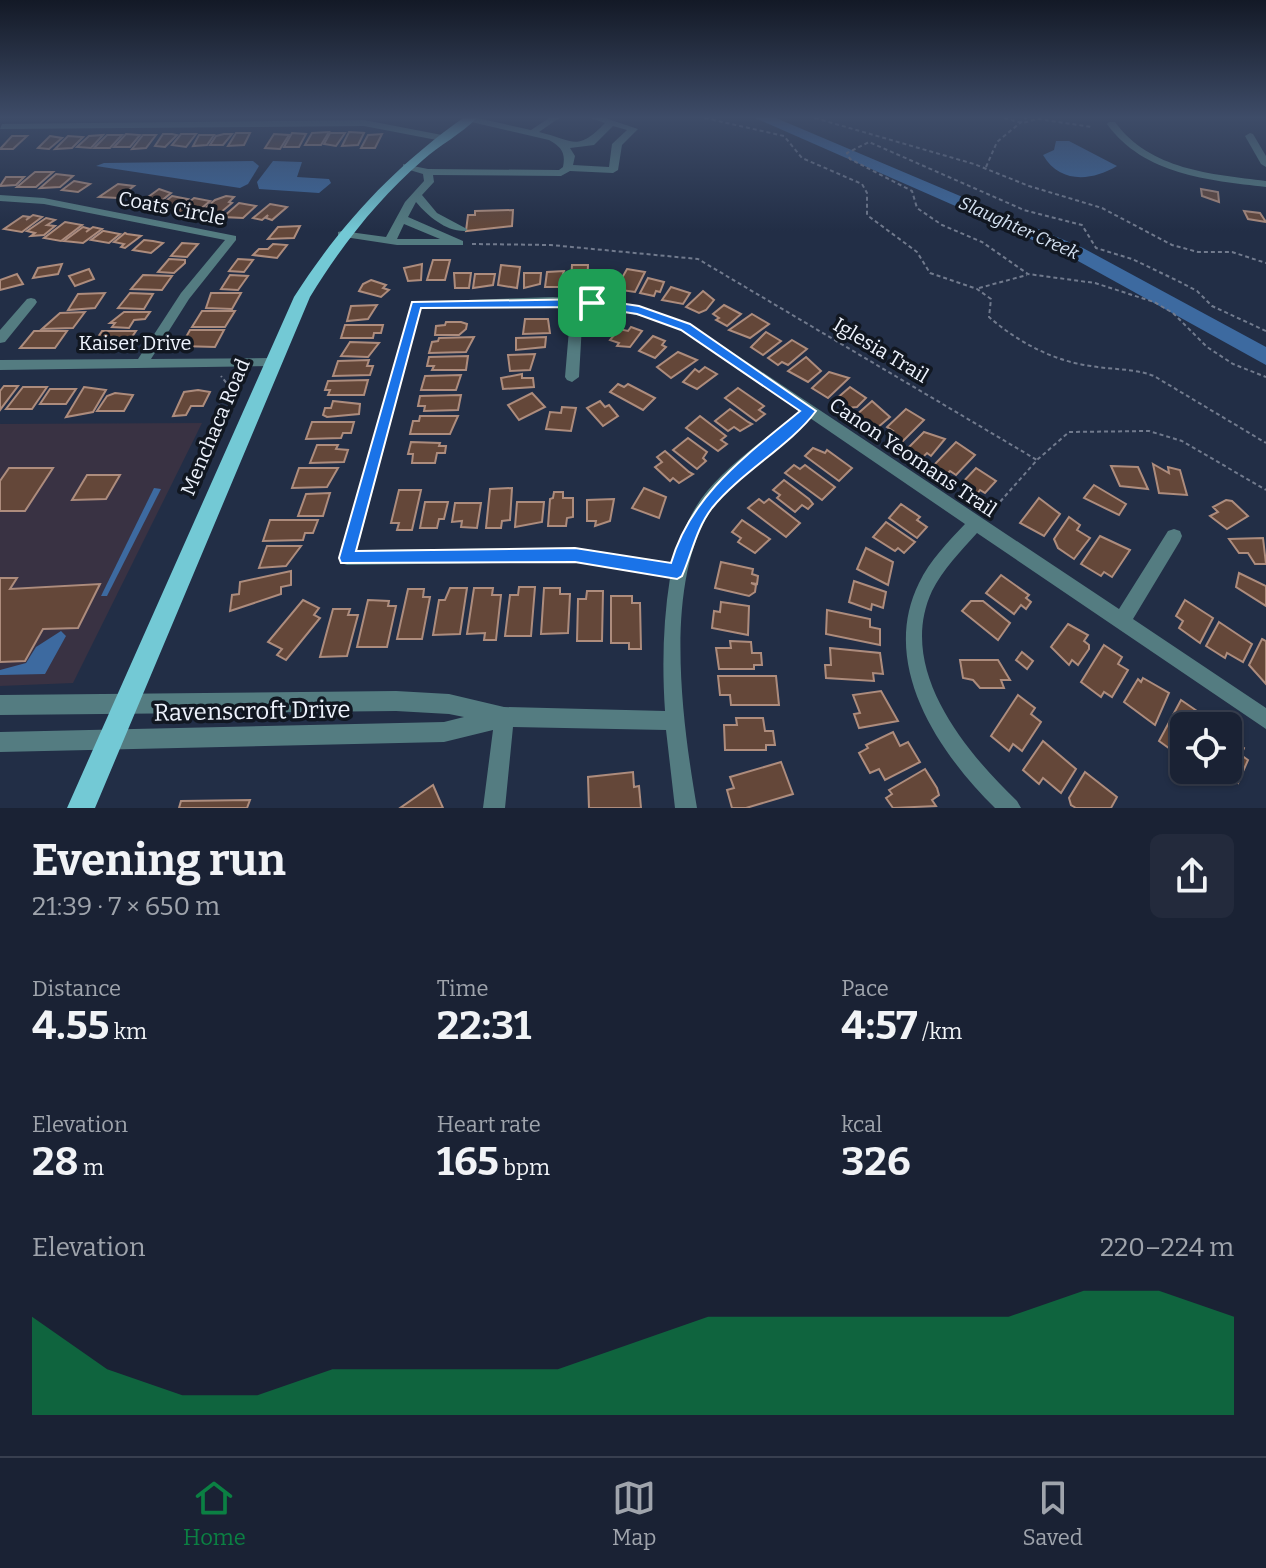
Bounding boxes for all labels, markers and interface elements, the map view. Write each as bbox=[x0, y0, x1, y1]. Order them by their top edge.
street label: Coats Circle bbox=[116, 186, 228, 230]
water label: Slaughter Creek bbox=[956, 192, 1083, 264]
pin bbox=[558, 269, 626, 337]
icon: arrive bbox=[570, 281, 614, 325]
street label: Iglesia Trail bbox=[829, 312, 933, 388]
street label: Kaiser Drive bbox=[79, 331, 191, 355]
street label: Menchaca Road bbox=[175, 355, 255, 499]
street label: Canon Yeomans Trail bbox=[825, 392, 1001, 522]
street label: Ravenscroft Drive bbox=[153, 695, 351, 727]
map controls bbox=[1170, 712, 1242, 784]
button: locate bbox=[1170, 712, 1242, 784]
text: Evening run bbox=[32, 834, 286, 887]
button: share bbox=[1150, 834, 1234, 918]
text: 21:39 · 7 × 650 m bbox=[32, 891, 220, 922]
text: Distance bbox=[32, 975, 121, 1002]
text: Time bbox=[437, 975, 489, 1002]
text: Pace bbox=[841, 975, 889, 1002]
text: 4.55 bbox=[32, 1002, 109, 1050]
text: 22:31 bbox=[437, 1002, 531, 1050]
text: 4:57 bbox=[841, 1002, 918, 1050]
text: km bbox=[109, 1018, 147, 1045]
text: /km bbox=[918, 1018, 962, 1045]
text: Elevation bbox=[32, 1111, 128, 1138]
text: Heart rate bbox=[437, 1111, 541, 1138]
text: kcal bbox=[841, 1111, 882, 1138]
text: 28 bbox=[32, 1138, 79, 1186]
text: 165 bbox=[437, 1138, 499, 1186]
text: 326 bbox=[841, 1138, 911, 1186]
text: m bbox=[79, 1154, 104, 1181]
text: bpm bbox=[499, 1154, 550, 1181]
text: Elevation bbox=[32, 1232, 145, 1263]
text: 220–224 m bbox=[1100, 1232, 1234, 1263]
tab: Home bbox=[183, 1476, 246, 1551]
tab: Map bbox=[612, 1476, 656, 1551]
tab: Saved bbox=[1022, 1476, 1083, 1551]

